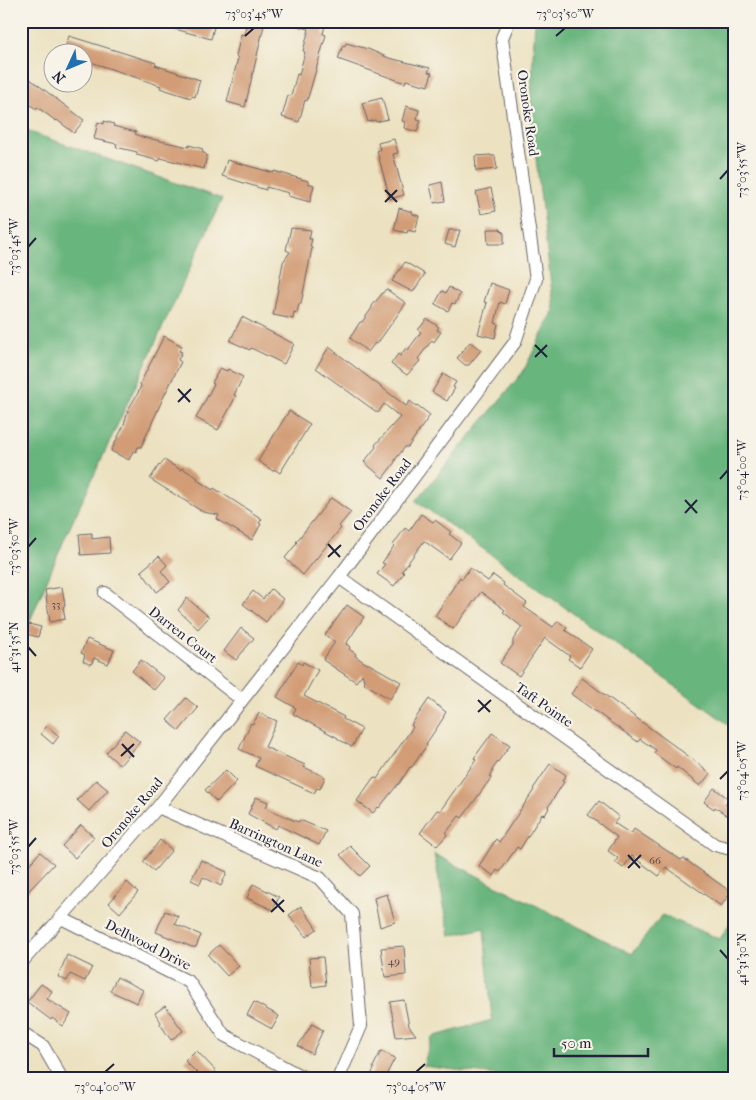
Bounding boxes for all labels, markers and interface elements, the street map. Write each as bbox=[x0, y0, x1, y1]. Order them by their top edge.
text: 73°03'45"W bbox=[225, 7, 284, 21]
text: 73°03'50"W bbox=[536, 7, 595, 21]
north arrow bbox=[42, 42, 92, 92]
text: N bbox=[49, 67, 69, 86]
street label: Oronoke Road bbox=[514, 69, 543, 158]
text: 73°03'55"W bbox=[735, 141, 749, 198]
text: 73°03'45"W bbox=[7, 217, 21, 276]
text: 73°04'00"W bbox=[735, 438, 749, 500]
street label: Oronoke Road bbox=[349, 455, 415, 535]
text: 73°03'50"W bbox=[7, 517, 21, 576]
house number: 33 bbox=[51, 598, 61, 611]
street label: Darren Court bbox=[145, 603, 221, 667]
text: 41°31'35"N bbox=[7, 621, 21, 673]
street label: Taft Pointe bbox=[512, 679, 576, 731]
text: 73°04'05"W bbox=[735, 740, 749, 801]
street label: Oronoke Road bbox=[97, 774, 167, 852]
street label: Barrington Lane bbox=[227, 815, 325, 871]
text: 73°03'55"W bbox=[7, 818, 21, 875]
house number: 66 bbox=[649, 854, 661, 867]
street label: Dellwood Drive bbox=[102, 916, 194, 974]
text: 41°31'30"N bbox=[735, 933, 749, 985]
house number: 49 bbox=[388, 955, 400, 968]
scale bar bbox=[554, 1025, 647, 1057]
text: 50 m bbox=[561, 1034, 592, 1052]
text: 73°04'00"W bbox=[75, 1080, 137, 1094]
text: 73°04'05"W bbox=[386, 1080, 447, 1094]

